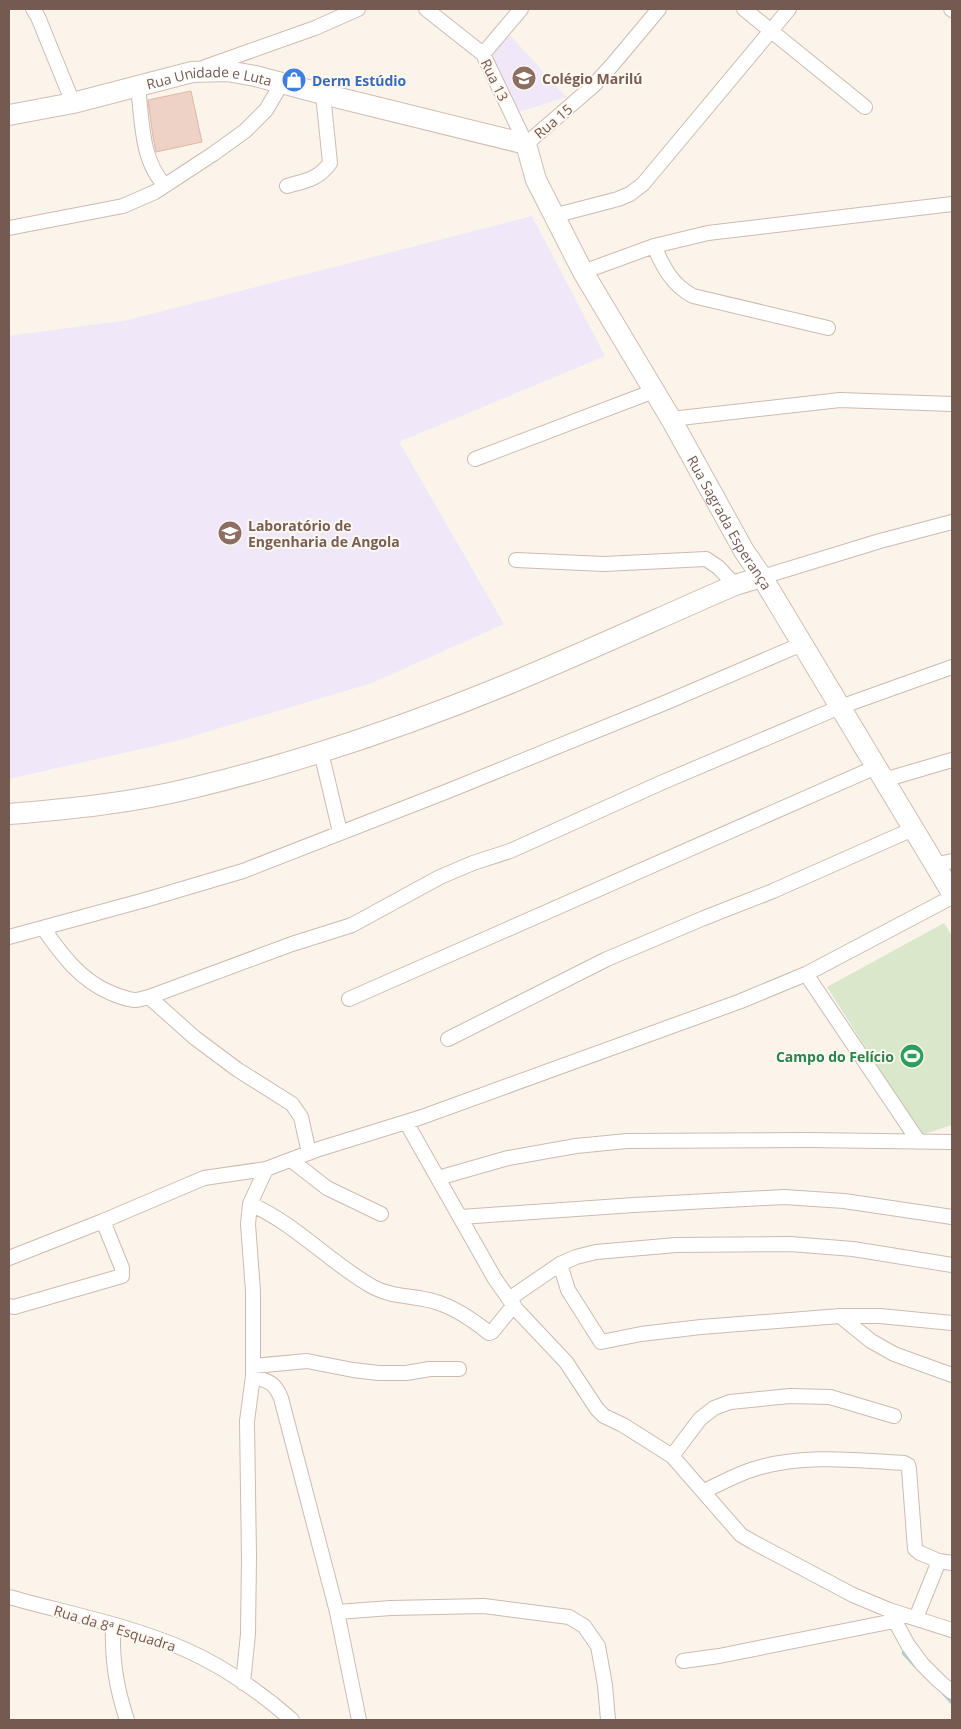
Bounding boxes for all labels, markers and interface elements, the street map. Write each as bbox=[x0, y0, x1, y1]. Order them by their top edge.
street label: Rua 13 bbox=[477, 56, 513, 104]
street label: Rua Unidade e Luta bbox=[144, 61, 274, 93]
school or university icon: Colégio Marilú bbox=[511, 65, 537, 91]
shop icon: Derm Estúdio bbox=[281, 67, 307, 93]
place label: Colégio Marilú bbox=[542, 69, 642, 88]
place label: Derm Estúdio bbox=[312, 71, 407, 90]
street label: Rua 15 bbox=[530, 99, 576, 143]
street label: Rua Sagrada Esperança bbox=[683, 452, 777, 593]
place label: Laboratório de Engenharia de Angola bbox=[248, 516, 400, 551]
school or university icon: Laboratório de Engenharia de Angola bbox=[217, 520, 243, 546]
sports icon: Campo do Felício bbox=[899, 1043, 925, 1069]
place label: Campo do Felício bbox=[776, 1047, 894, 1066]
street label: Rua da 8ª Esquadra bbox=[52, 1600, 178, 1656]

